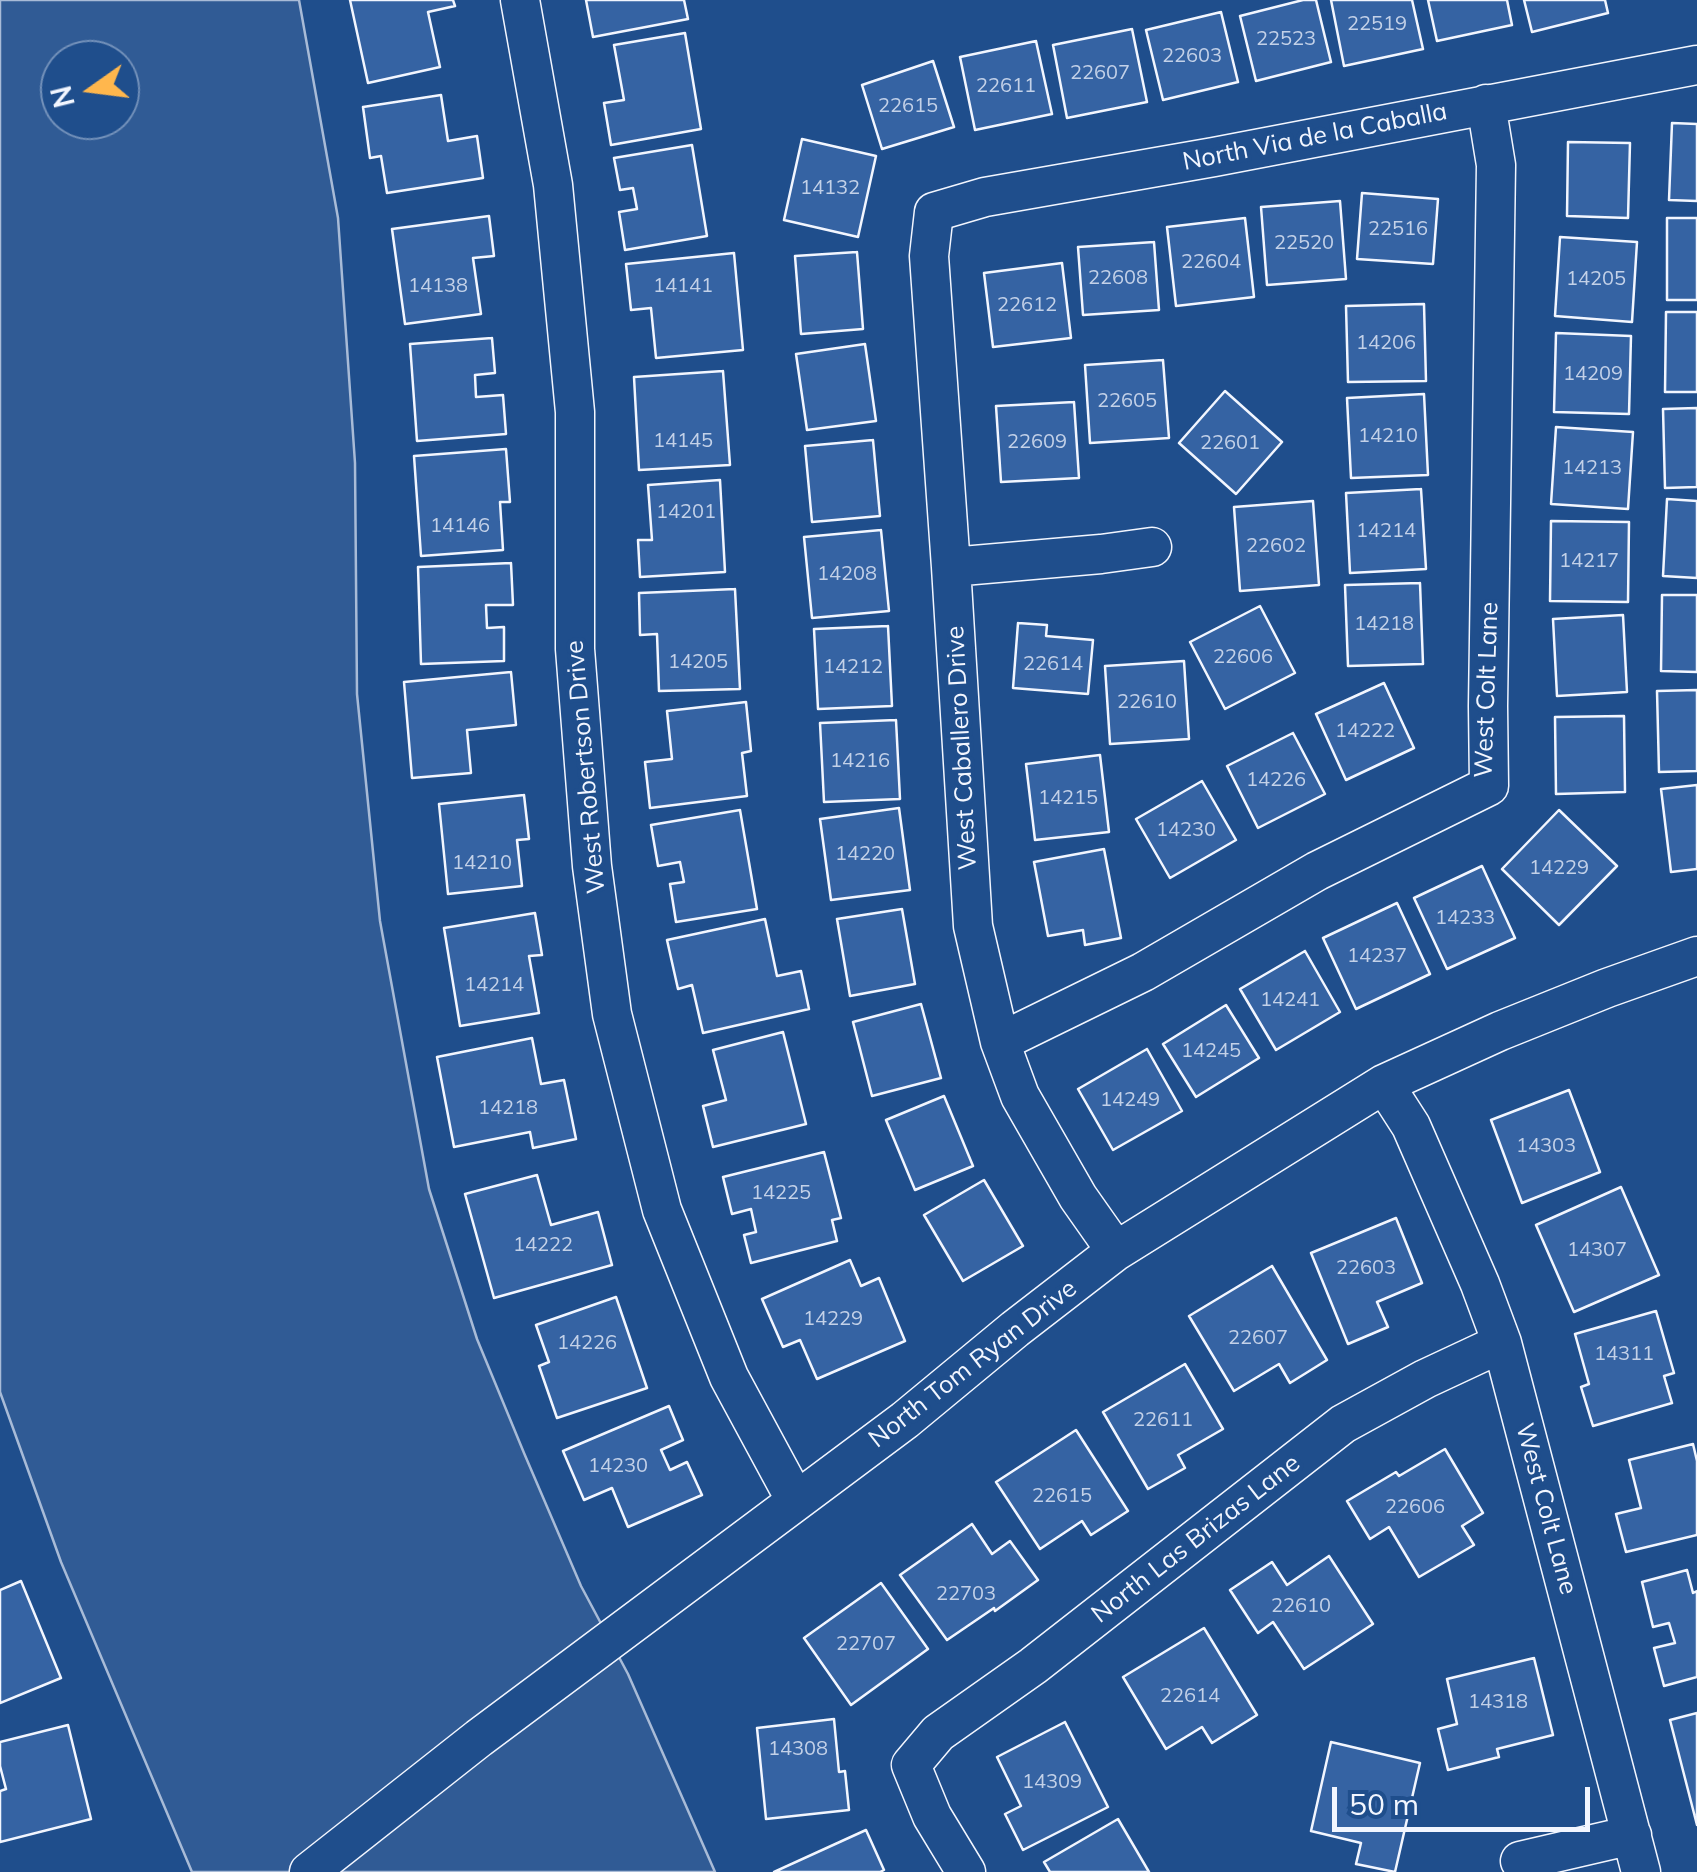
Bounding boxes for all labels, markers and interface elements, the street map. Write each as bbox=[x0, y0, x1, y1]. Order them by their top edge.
house number: 22519 bbox=[1347, 12, 1407, 36]
house number: 22523 bbox=[1256, 27, 1316, 51]
north arrow bbox=[40, 40, 140, 140]
house number: 22603 bbox=[1162, 44, 1222, 68]
house number: 22607 bbox=[1070, 61, 1130, 85]
house number: 22611 bbox=[976, 74, 1036, 98]
text: N bbox=[43, 82, 82, 111]
house number: 22615 bbox=[878, 94, 938, 118]
street label: North Via de la Caballa bbox=[1180, 97, 1450, 177]
house number: 14132 bbox=[800, 176, 860, 200]
house number: 22516 bbox=[1368, 217, 1428, 241]
house number: 22520 bbox=[1274, 231, 1334, 255]
house number: 22604 bbox=[1181, 250, 1241, 274]
house number: 22608 bbox=[1088, 266, 1148, 290]
house number: 14205 bbox=[1566, 267, 1626, 291]
house number: 14138 bbox=[408, 274, 468, 298]
house number: 14141 bbox=[653, 274, 713, 298]
house number: 22612 bbox=[997, 293, 1057, 317]
house number: 14206 bbox=[1356, 331, 1416, 355]
house number: 14209 bbox=[1563, 362, 1623, 386]
house number: 22605 bbox=[1097, 389, 1157, 413]
house number: 14210 bbox=[1358, 424, 1418, 448]
house number: 14145 bbox=[653, 429, 713, 453]
house number: 22609 bbox=[1007, 430, 1067, 454]
house number: 22601 bbox=[1200, 431, 1260, 455]
house number: 14213 bbox=[1562, 456, 1622, 480]
house number: 14201 bbox=[656, 500, 716, 524]
house number: 14146 bbox=[430, 514, 490, 538]
house number: 14214 bbox=[1356, 519, 1416, 543]
house number: 22602 bbox=[1246, 534, 1306, 558]
house number: 14217 bbox=[1559, 549, 1619, 573]
house number: 14208 bbox=[817, 562, 877, 586]
street label: West Colt Lane bbox=[1469, 601, 1505, 779]
house number: 14218 bbox=[1354, 612, 1414, 636]
street label: West Caballero Drive bbox=[941, 625, 983, 871]
street label: West Robertson Drive bbox=[560, 639, 612, 895]
house number: 22606 bbox=[1213, 645, 1273, 669]
house number: 14205 bbox=[668, 650, 728, 674]
house number: 22614 bbox=[1023, 652, 1083, 676]
house number: 14212 bbox=[823, 655, 883, 679]
house number: 22610 bbox=[1117, 690, 1177, 714]
house number: 14222 bbox=[1335, 719, 1395, 743]
house number: 14216 bbox=[830, 749, 890, 773]
house number: 14226 bbox=[1246, 768, 1306, 792]
house number: 14215 bbox=[1038, 786, 1098, 810]
house number: 14230 bbox=[1156, 818, 1216, 842]
house number: 14220 bbox=[835, 842, 895, 866]
house number: 14210 bbox=[452, 851, 512, 875]
house number: 14229 bbox=[1529, 856, 1589, 880]
house number: 14233 bbox=[1435, 906, 1495, 930]
house number: 14237 bbox=[1347, 944, 1407, 968]
house number: 14214 bbox=[464, 973, 524, 997]
house number: 14241 bbox=[1260, 988, 1320, 1012]
house number: 14245 bbox=[1181, 1039, 1241, 1063]
house number: 14249 bbox=[1100, 1088, 1160, 1112]
house number: 14218 bbox=[478, 1096, 538, 1120]
house number: 14303 bbox=[1516, 1134, 1576, 1158]
house number: 14225 bbox=[751, 1181, 811, 1205]
house number: 14222 bbox=[513, 1233, 573, 1257]
house number: 14307 bbox=[1567, 1238, 1627, 1262]
house number: 22603 bbox=[1336, 1256, 1396, 1280]
street label: North Tom Ryan Drive bbox=[863, 1274, 1083, 1454]
house number: 14229 bbox=[803, 1307, 863, 1331]
house number: 22607 bbox=[1228, 1326, 1288, 1350]
house number: 14226 bbox=[557, 1331, 617, 1355]
house number: 14311 bbox=[1594, 1342, 1654, 1366]
house number: 22611 bbox=[1133, 1408, 1193, 1432]
street label: West Colt Lane bbox=[1509, 1420, 1583, 1598]
street label: North Las Brizas Lane bbox=[1086, 1448, 1306, 1630]
house number: 14230 bbox=[588, 1454, 648, 1478]
house number: 22615 bbox=[1032, 1484, 1092, 1508]
house number: 22606 bbox=[1385, 1495, 1445, 1519]
house number: 22703 bbox=[936, 1582, 996, 1606]
house number: 22610 bbox=[1271, 1594, 1331, 1618]
house number: 22707 bbox=[836, 1632, 896, 1656]
house number: 22614 bbox=[1160, 1684, 1220, 1708]
house number: 14318 bbox=[1468, 1690, 1528, 1714]
house number: 14308 bbox=[768, 1737, 828, 1761]
scale bar bbox=[1337, 1767, 1594, 1829]
house number: 14309 bbox=[1022, 1770, 1082, 1794]
text: 50 m bbox=[1349, 1785, 1419, 1823]

